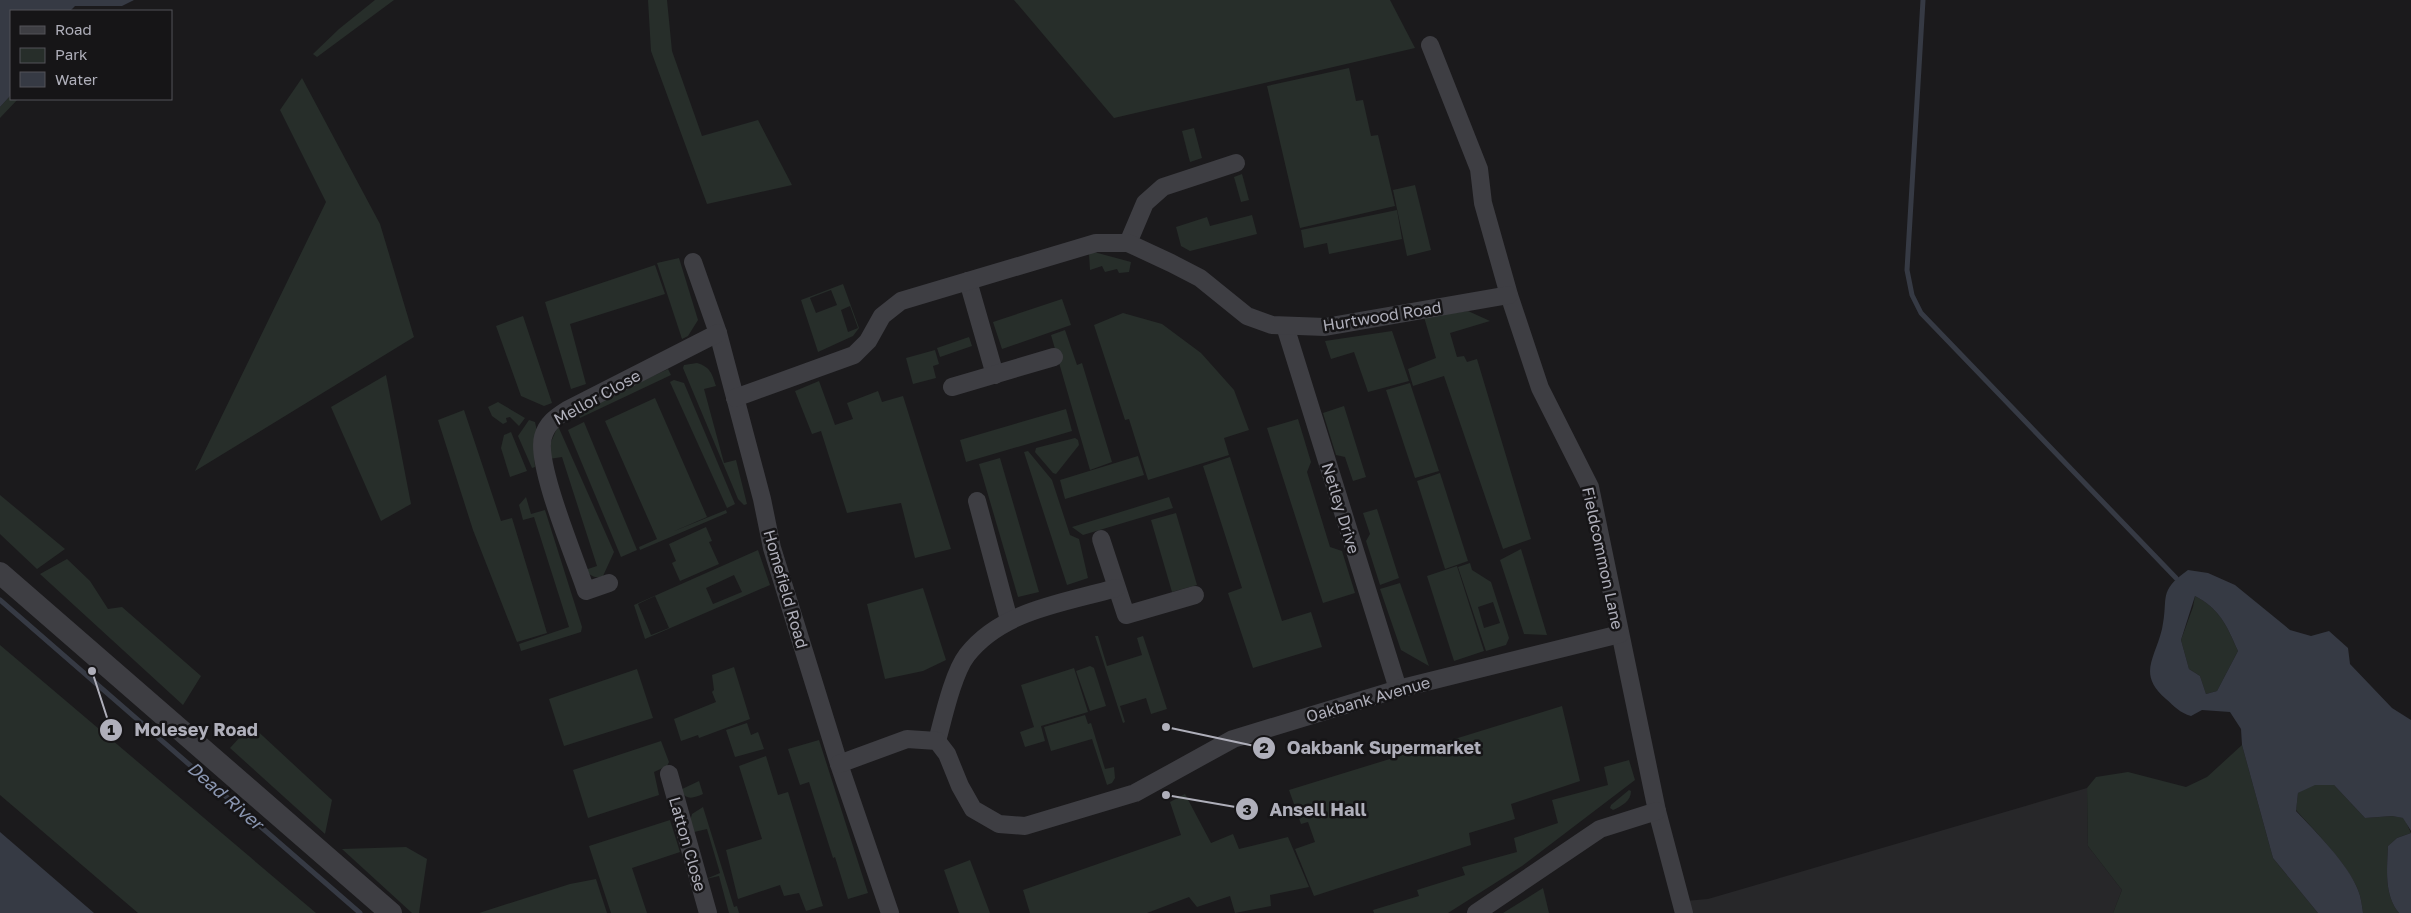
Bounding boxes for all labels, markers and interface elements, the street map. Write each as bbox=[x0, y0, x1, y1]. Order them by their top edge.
legend bbox=[10, 10, 172, 100]
text: Road bbox=[55, 20, 92, 38]
text: Park bbox=[55, 45, 88, 63]
text: Water bbox=[55, 70, 98, 88]
street label: Hurtwood Road bbox=[1321, 297, 1443, 335]
street label: Mellor Close bbox=[550, 365, 644, 429]
street label: Netley Drive bbox=[1318, 460, 1364, 556]
street label: Fieldcommon Lane bbox=[1578, 485, 1628, 631]
street label: Homefield Road bbox=[760, 527, 812, 651]
street label: Oakbank Avenue bbox=[1304, 672, 1432, 726]
callout: Molesey Road bbox=[99, 713, 267, 746]
text: Molesey Road bbox=[134, 718, 258, 740]
text: 1 bbox=[107, 720, 115, 738]
callout: Oakbank Supermarket bbox=[1251, 732, 1491, 765]
text: Oakbank Supermarket bbox=[1287, 736, 1481, 758]
text: 2 bbox=[1259, 738, 1269, 756]
water label: Dead River bbox=[183, 756, 270, 836]
callout: Ansell Hall bbox=[1234, 793, 1376, 826]
street label: Latton Close bbox=[665, 794, 711, 894]
text: Ansell Hall bbox=[1269, 798, 1367, 820]
text: 3 bbox=[1242, 800, 1252, 818]

